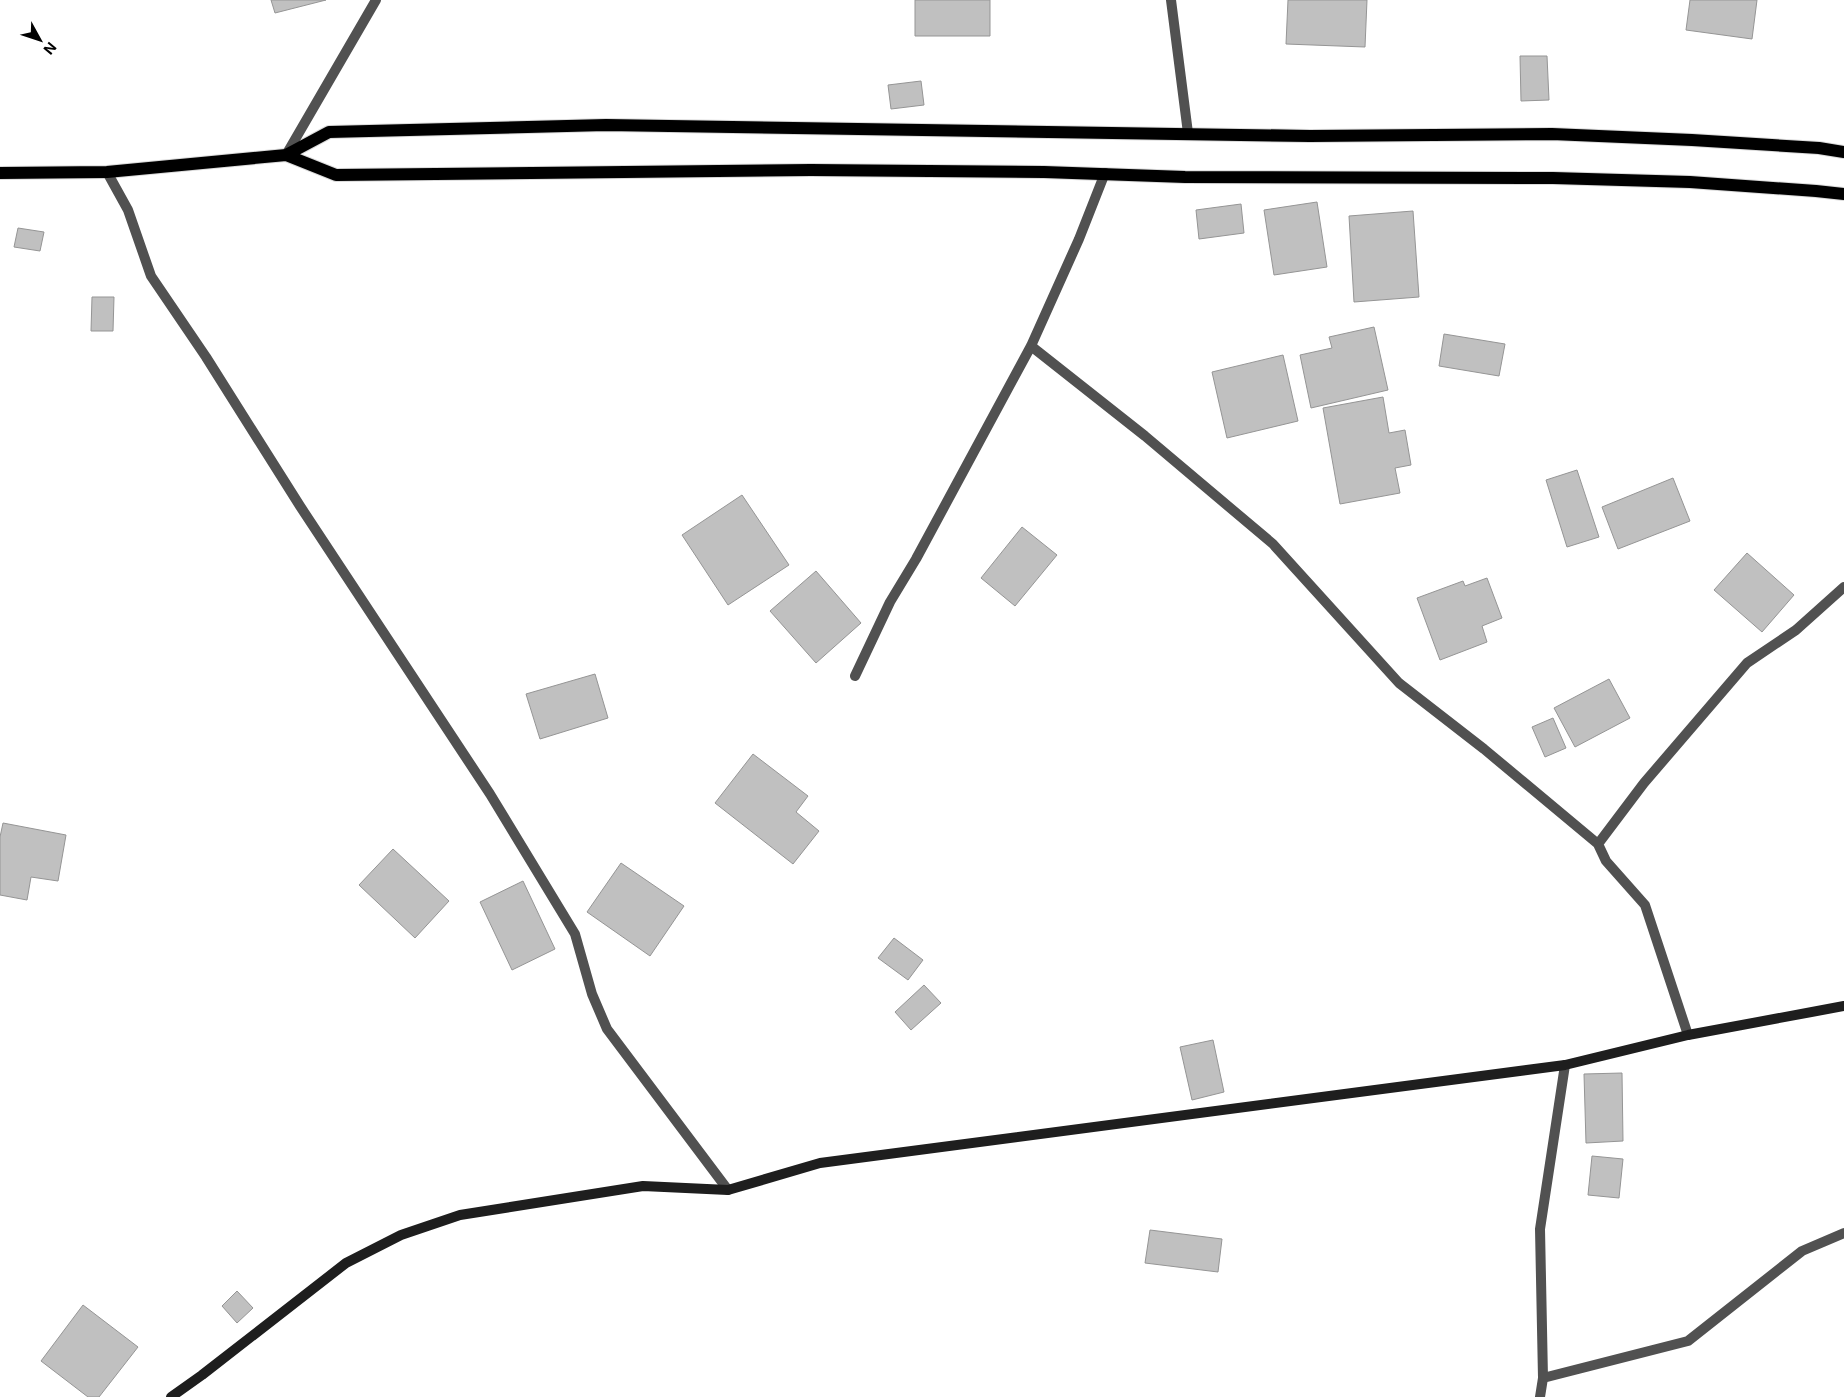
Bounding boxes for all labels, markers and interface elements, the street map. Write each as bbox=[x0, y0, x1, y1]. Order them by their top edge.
north arrow bbox=[15, 15, 65, 65]
text: N bbox=[40, 39, 60, 58]

